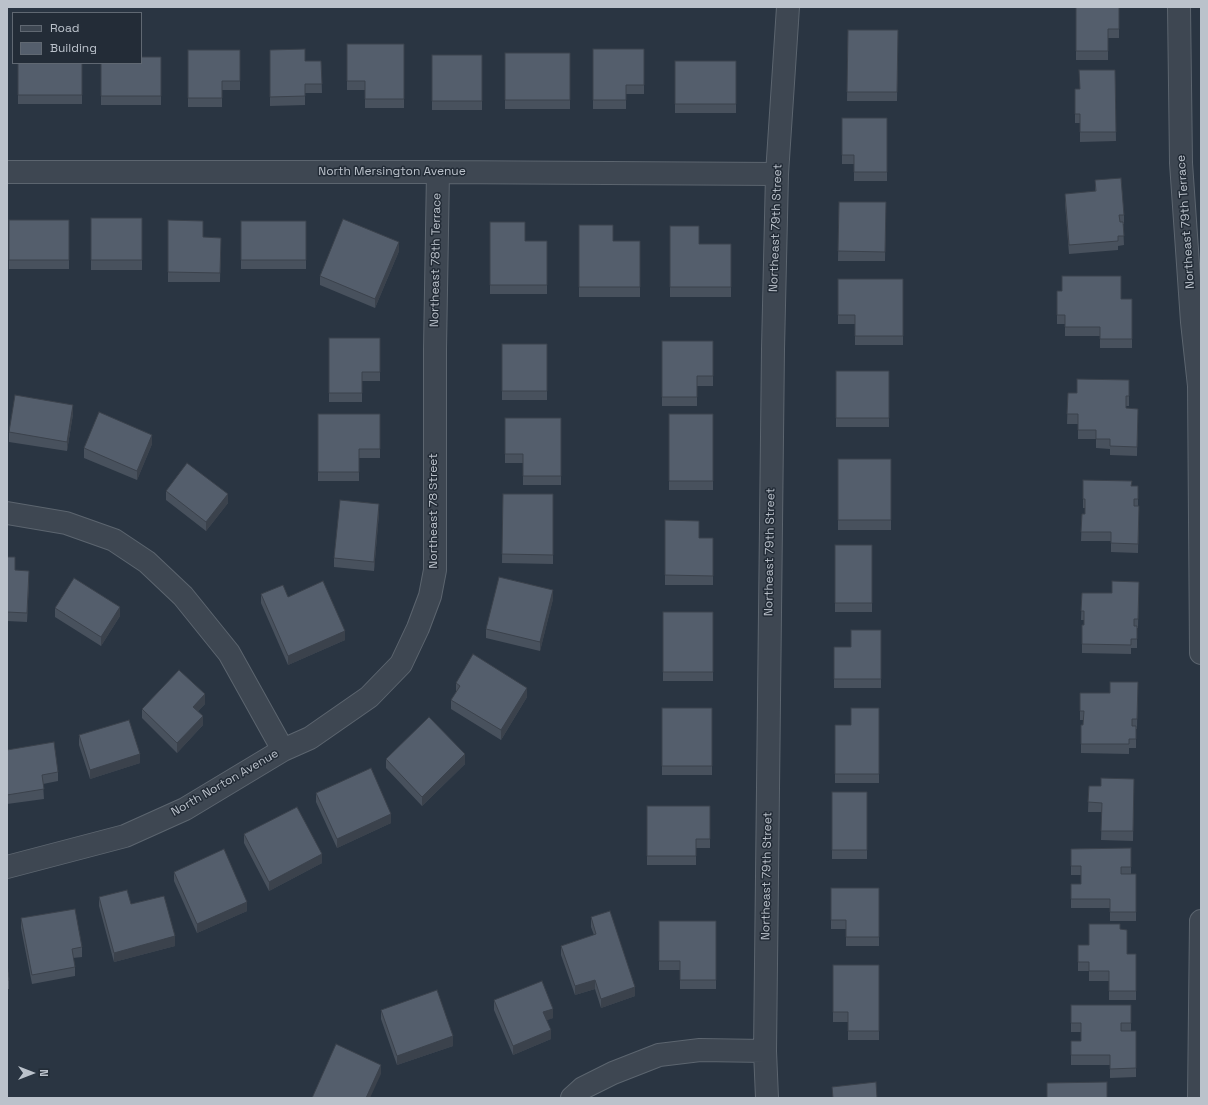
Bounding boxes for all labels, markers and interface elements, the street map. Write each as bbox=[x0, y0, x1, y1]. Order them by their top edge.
legend bbox=[12, 12, 142, 64]
text: Road bbox=[50, 20, 79, 36]
text: Building bbox=[50, 40, 97, 56]
street label: Northeast 79th Terrace bbox=[1174, 154, 1198, 290]
street label: Northeast 79th Street bbox=[767, 164, 785, 292]
street label: North Mersington Avenue bbox=[318, 165, 466, 179]
street label: Northeast 78th Terrace bbox=[428, 193, 444, 327]
street label: Northeast 78 Street bbox=[427, 453, 441, 569]
street label: Northeast 79th Street bbox=[762, 488, 778, 616]
street label: North Norton Avenue bbox=[169, 746, 281, 820]
street label: Northeast 79th Street bbox=[759, 812, 775, 940]
north arrow bbox=[12, 1053, 52, 1093]
text: N bbox=[37, 1069, 51, 1077]

